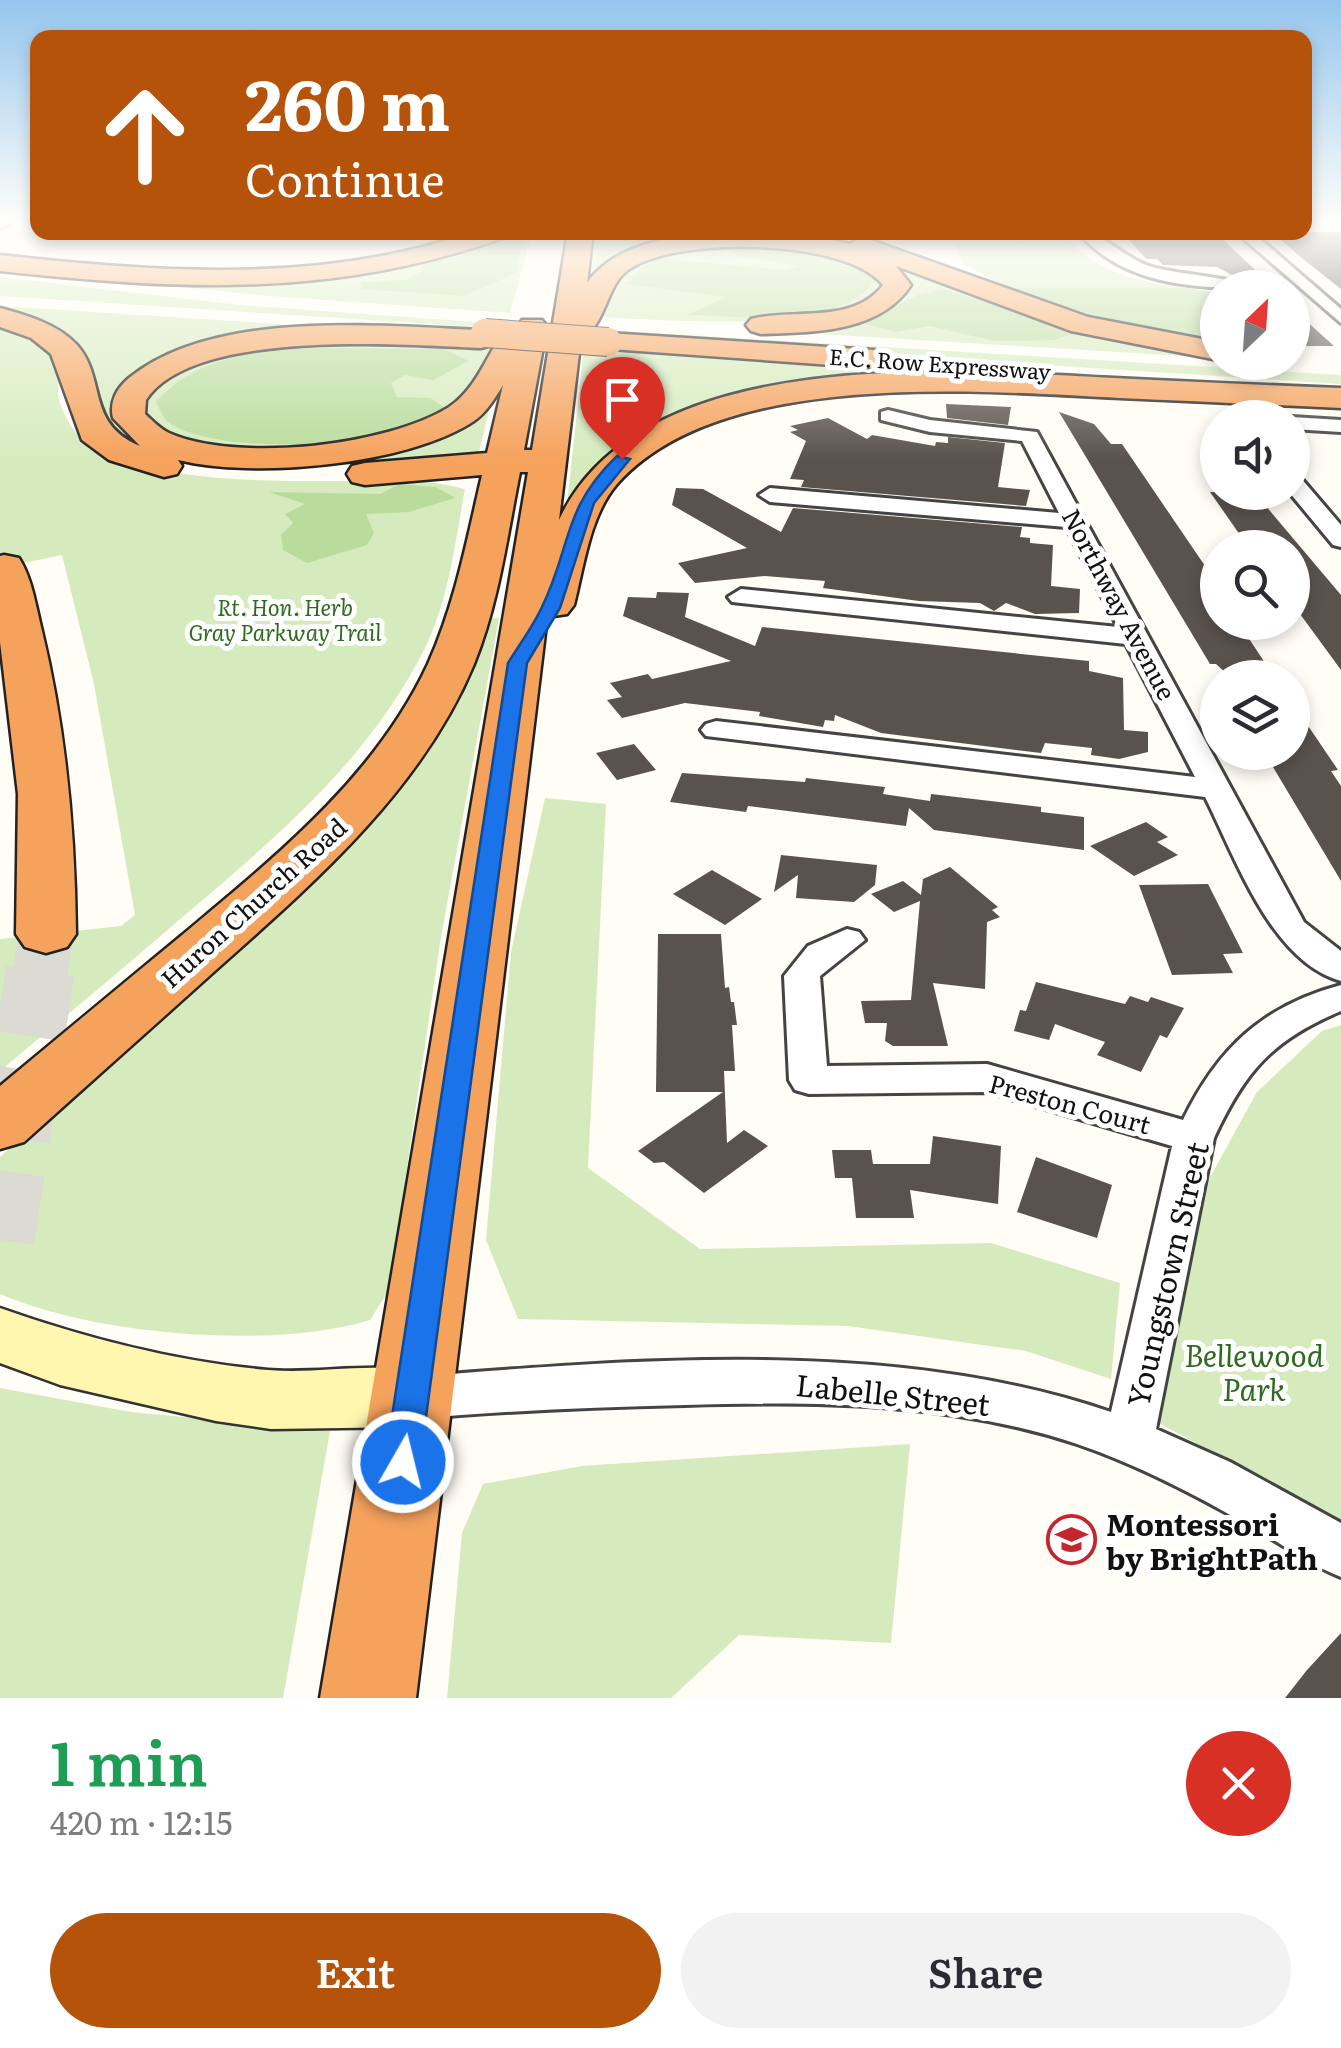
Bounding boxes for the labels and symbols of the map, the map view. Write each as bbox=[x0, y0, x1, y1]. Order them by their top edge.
north arrow bbox=[1200, 270, 1310, 380]
street label: E.C. Row Expressway bbox=[828, 339, 1052, 387]
pin bbox=[580, 357, 665, 460]
street label: Northway Avenue bbox=[1054, 502, 1186, 706]
park label: Rt. Hon. Herb Gray Parkway Trail bbox=[189, 590, 382, 648]
street label: Huron Church Road bbox=[152, 808, 354, 996]
street label: Preston Court bbox=[985, 1064, 1155, 1142]
street label: Youngstown Street bbox=[1114, 1137, 1218, 1411]
park label: Bellewood Park bbox=[1184, 1332, 1325, 1410]
street label: Labelle Street bbox=[794, 1361, 992, 1425]
position arrow bbox=[351, 1410, 455, 1514]
place label: Montessori by BrightPath bbox=[1106, 1501, 1318, 1579]
school or university icon: Montessori by BrightPath bbox=[1045, 1514, 1097, 1566]

